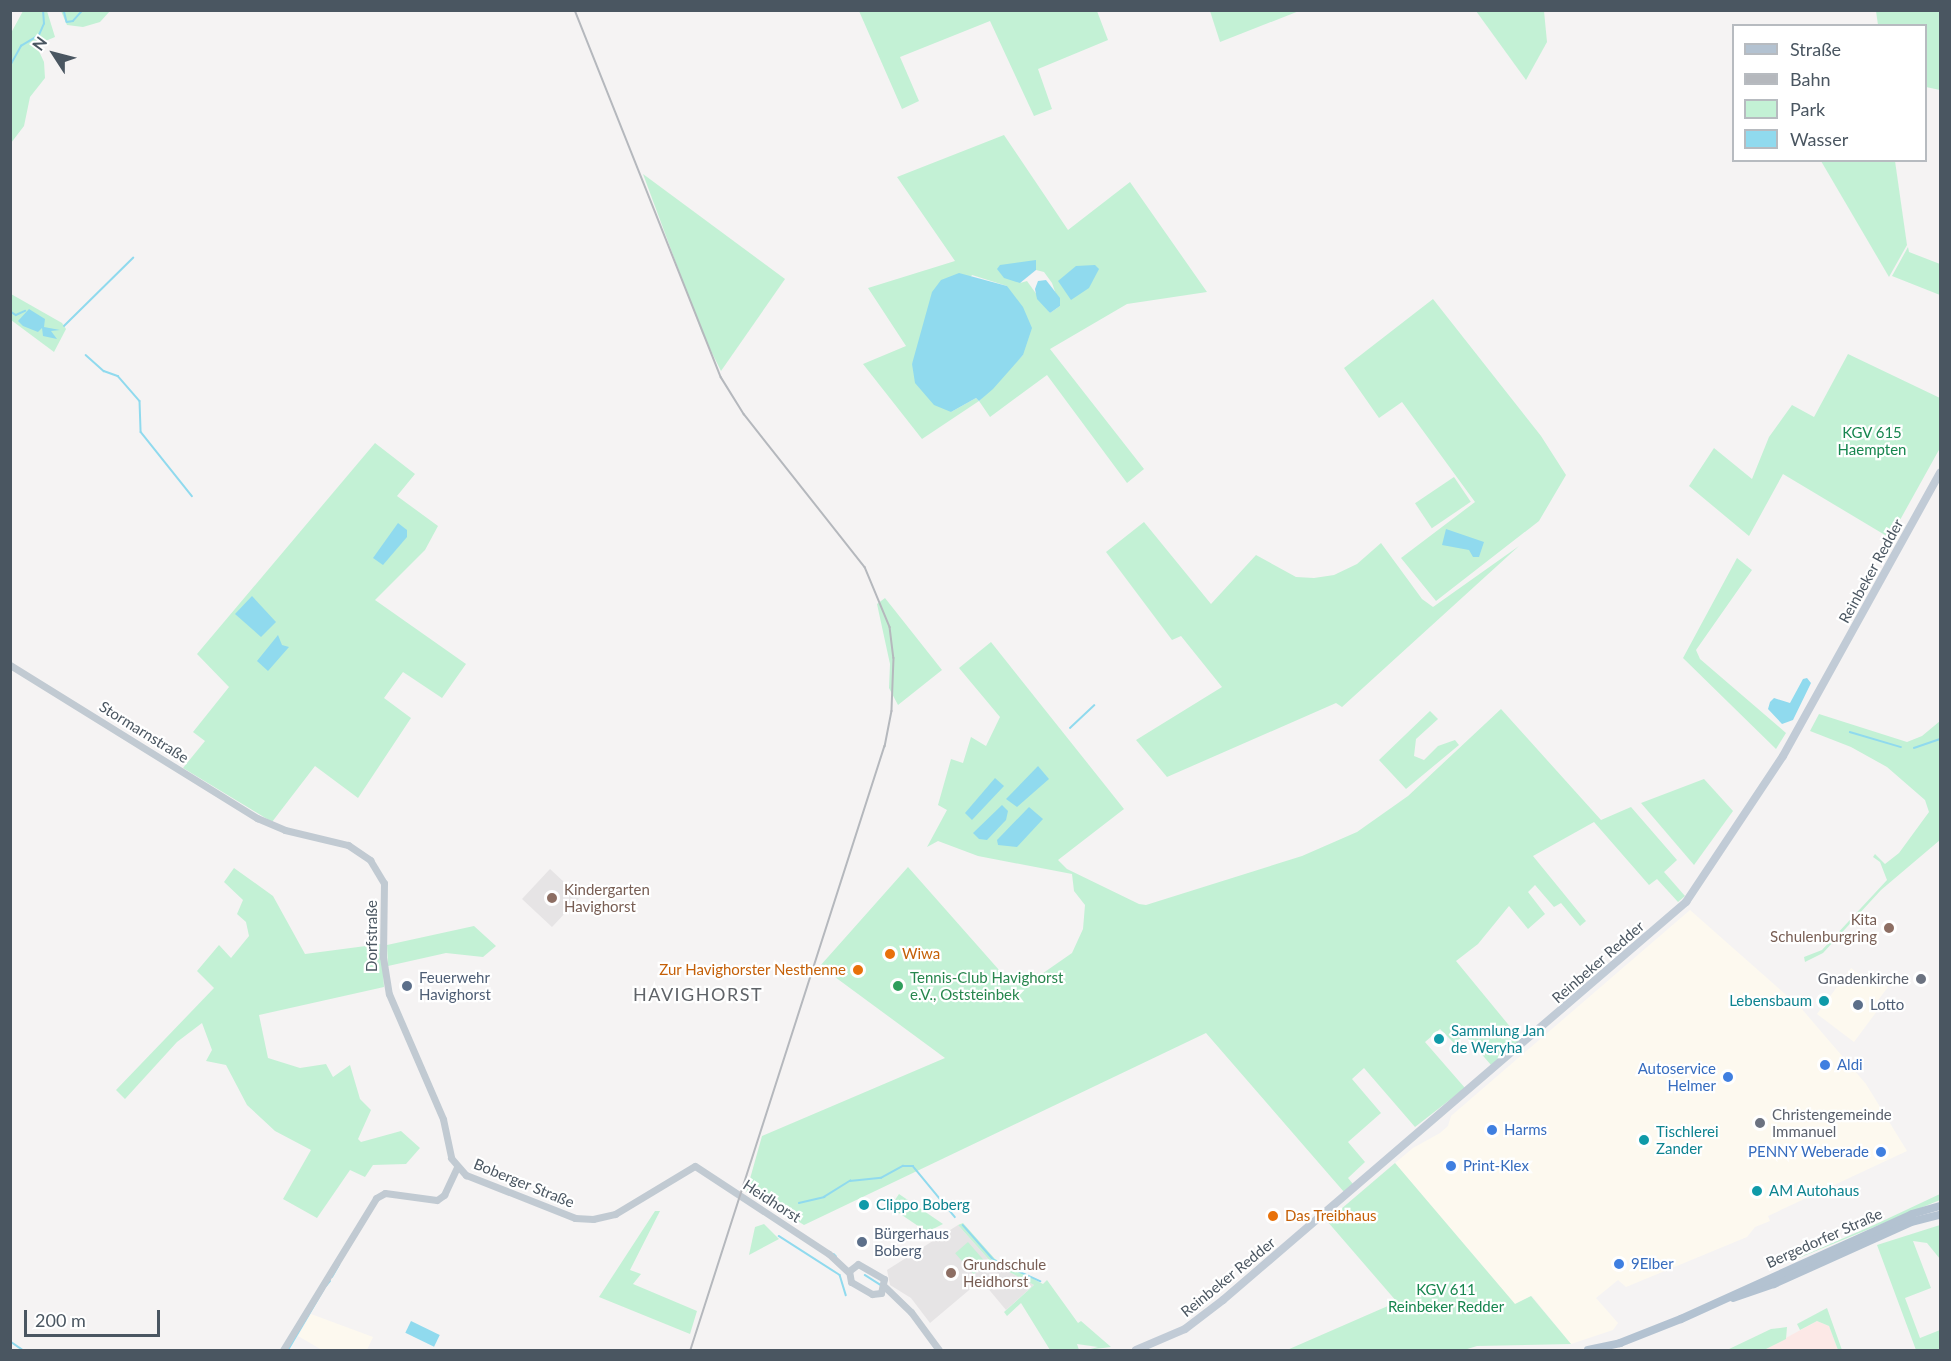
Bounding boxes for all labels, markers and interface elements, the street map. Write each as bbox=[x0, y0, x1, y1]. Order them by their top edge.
north arrow bbox=[24, 24, 84, 84]
legend bbox=[1732, 24, 1927, 162]
text: N bbox=[28, 33, 50, 54]
text: Straße bbox=[1790, 38, 1841, 60]
text: Bahn bbox=[1790, 68, 1831, 90]
text: Park bbox=[1790, 98, 1825, 120]
text: Wasser bbox=[1790, 128, 1848, 150]
park label: KGV 615 Haempten bbox=[1838, 423, 1906, 458]
street label: Reinbeker Redder bbox=[1835, 516, 1907, 626]
street label: Stormarnstraße bbox=[96, 697, 192, 767]
place label: Kindergarten Havighorst bbox=[564, 880, 650, 915]
marker: Kindergarten Havighorst bbox=[545, 891, 559, 905]
street label: Dorfstraße bbox=[363, 900, 381, 972]
place label: Kita Schulenburgring bbox=[1770, 910, 1877, 945]
street label: Reinbeker Redder bbox=[1548, 917, 1648, 1007]
marker: Kita Schulenburgring bbox=[1882, 921, 1896, 935]
place label: Wiwa bbox=[902, 945, 940, 963]
marker: Wiwa bbox=[883, 947, 897, 961]
place label: Zur Havighorster Nesthenne bbox=[659, 961, 846, 979]
marker: Zur Havighorster Nesthenne bbox=[851, 963, 865, 977]
place label: Feuerwehr Havighorst bbox=[419, 968, 491, 1003]
place label: Tennis-Club Havighorst e.V., Oststeinbek bbox=[910, 968, 1063, 1003]
place label: Gnadenkirche bbox=[1818, 970, 1909, 988]
marker: Gnadenkirche bbox=[1914, 972, 1928, 986]
marker: Feuerwehr Havighorst bbox=[400, 979, 414, 993]
marker: Tennis-Club Havighorst e.V., Oststeinbek bbox=[891, 979, 905, 993]
district label: HAVIGHORST bbox=[633, 983, 763, 1005]
place label: Lebensbaum bbox=[1729, 992, 1812, 1010]
marker: Lebensbaum bbox=[1817, 994, 1831, 1008]
place label: Lotto bbox=[1870, 996, 1904, 1014]
marker: Lotto bbox=[1851, 998, 1865, 1012]
place label: Sammlung Jan de Weryha bbox=[1451, 1021, 1545, 1056]
marker: Sammlung Jan de Weryha bbox=[1432, 1032, 1446, 1046]
place label: Aldi bbox=[1837, 1056, 1863, 1074]
marker: Aldi bbox=[1818, 1058, 1832, 1072]
place label: Autoservice Helmer bbox=[1638, 1059, 1716, 1094]
marker: Autoservice Helmer bbox=[1721, 1070, 1735, 1084]
place label: Christengemeinde Immanuel bbox=[1772, 1105, 1892, 1140]
marker: Christengemeinde Immanuel bbox=[1753, 1116, 1767, 1130]
place label: Harms bbox=[1504, 1121, 1547, 1139]
place label: Tischlerei Zander bbox=[1656, 1122, 1719, 1157]
marker: Harms bbox=[1485, 1123, 1499, 1137]
marker: Tischlerei Zander bbox=[1637, 1133, 1651, 1147]
place label: PENNY Weberade bbox=[1747, 1143, 1869, 1161]
marker: PENNY Weberade bbox=[1874, 1145, 1888, 1159]
street label: Boberger Straße bbox=[471, 1155, 577, 1211]
place label: Print-Klex bbox=[1463, 1157, 1529, 1175]
marker: Print-Klex bbox=[1444, 1159, 1458, 1173]
street label: Heidhorst bbox=[740, 1176, 804, 1226]
place label: AM Autohaus bbox=[1769, 1182, 1860, 1200]
marker: AM Autohaus bbox=[1750, 1184, 1764, 1198]
place label: Clippo Boberg bbox=[876, 1196, 970, 1214]
marker: Clippo Boberg bbox=[857, 1198, 871, 1212]
street label: Bergedorfer Straße bbox=[1763, 1204, 1885, 1272]
place label: Das Treibhaus bbox=[1285, 1207, 1377, 1225]
marker: Das Treibhaus bbox=[1266, 1209, 1280, 1223]
place label: Bürgerhaus Boberg bbox=[874, 1224, 949, 1259]
street label: Reinbeker Redder bbox=[1177, 1233, 1279, 1321]
marker: Bürgerhaus Boberg bbox=[855, 1235, 869, 1249]
place label: Grundschule Heidhorst bbox=[963, 1255, 1046, 1290]
place label: 9Elber bbox=[1631, 1255, 1674, 1273]
marker: 9Elber bbox=[1612, 1257, 1626, 1271]
marker: Grundschule Heidhorst bbox=[944, 1266, 958, 1280]
park label: KGV 611 Reinbeker Redder bbox=[1388, 1280, 1504, 1315]
scale bar bbox=[27, 1298, 164, 1336]
text: 200 m bbox=[35, 1309, 86, 1331]

